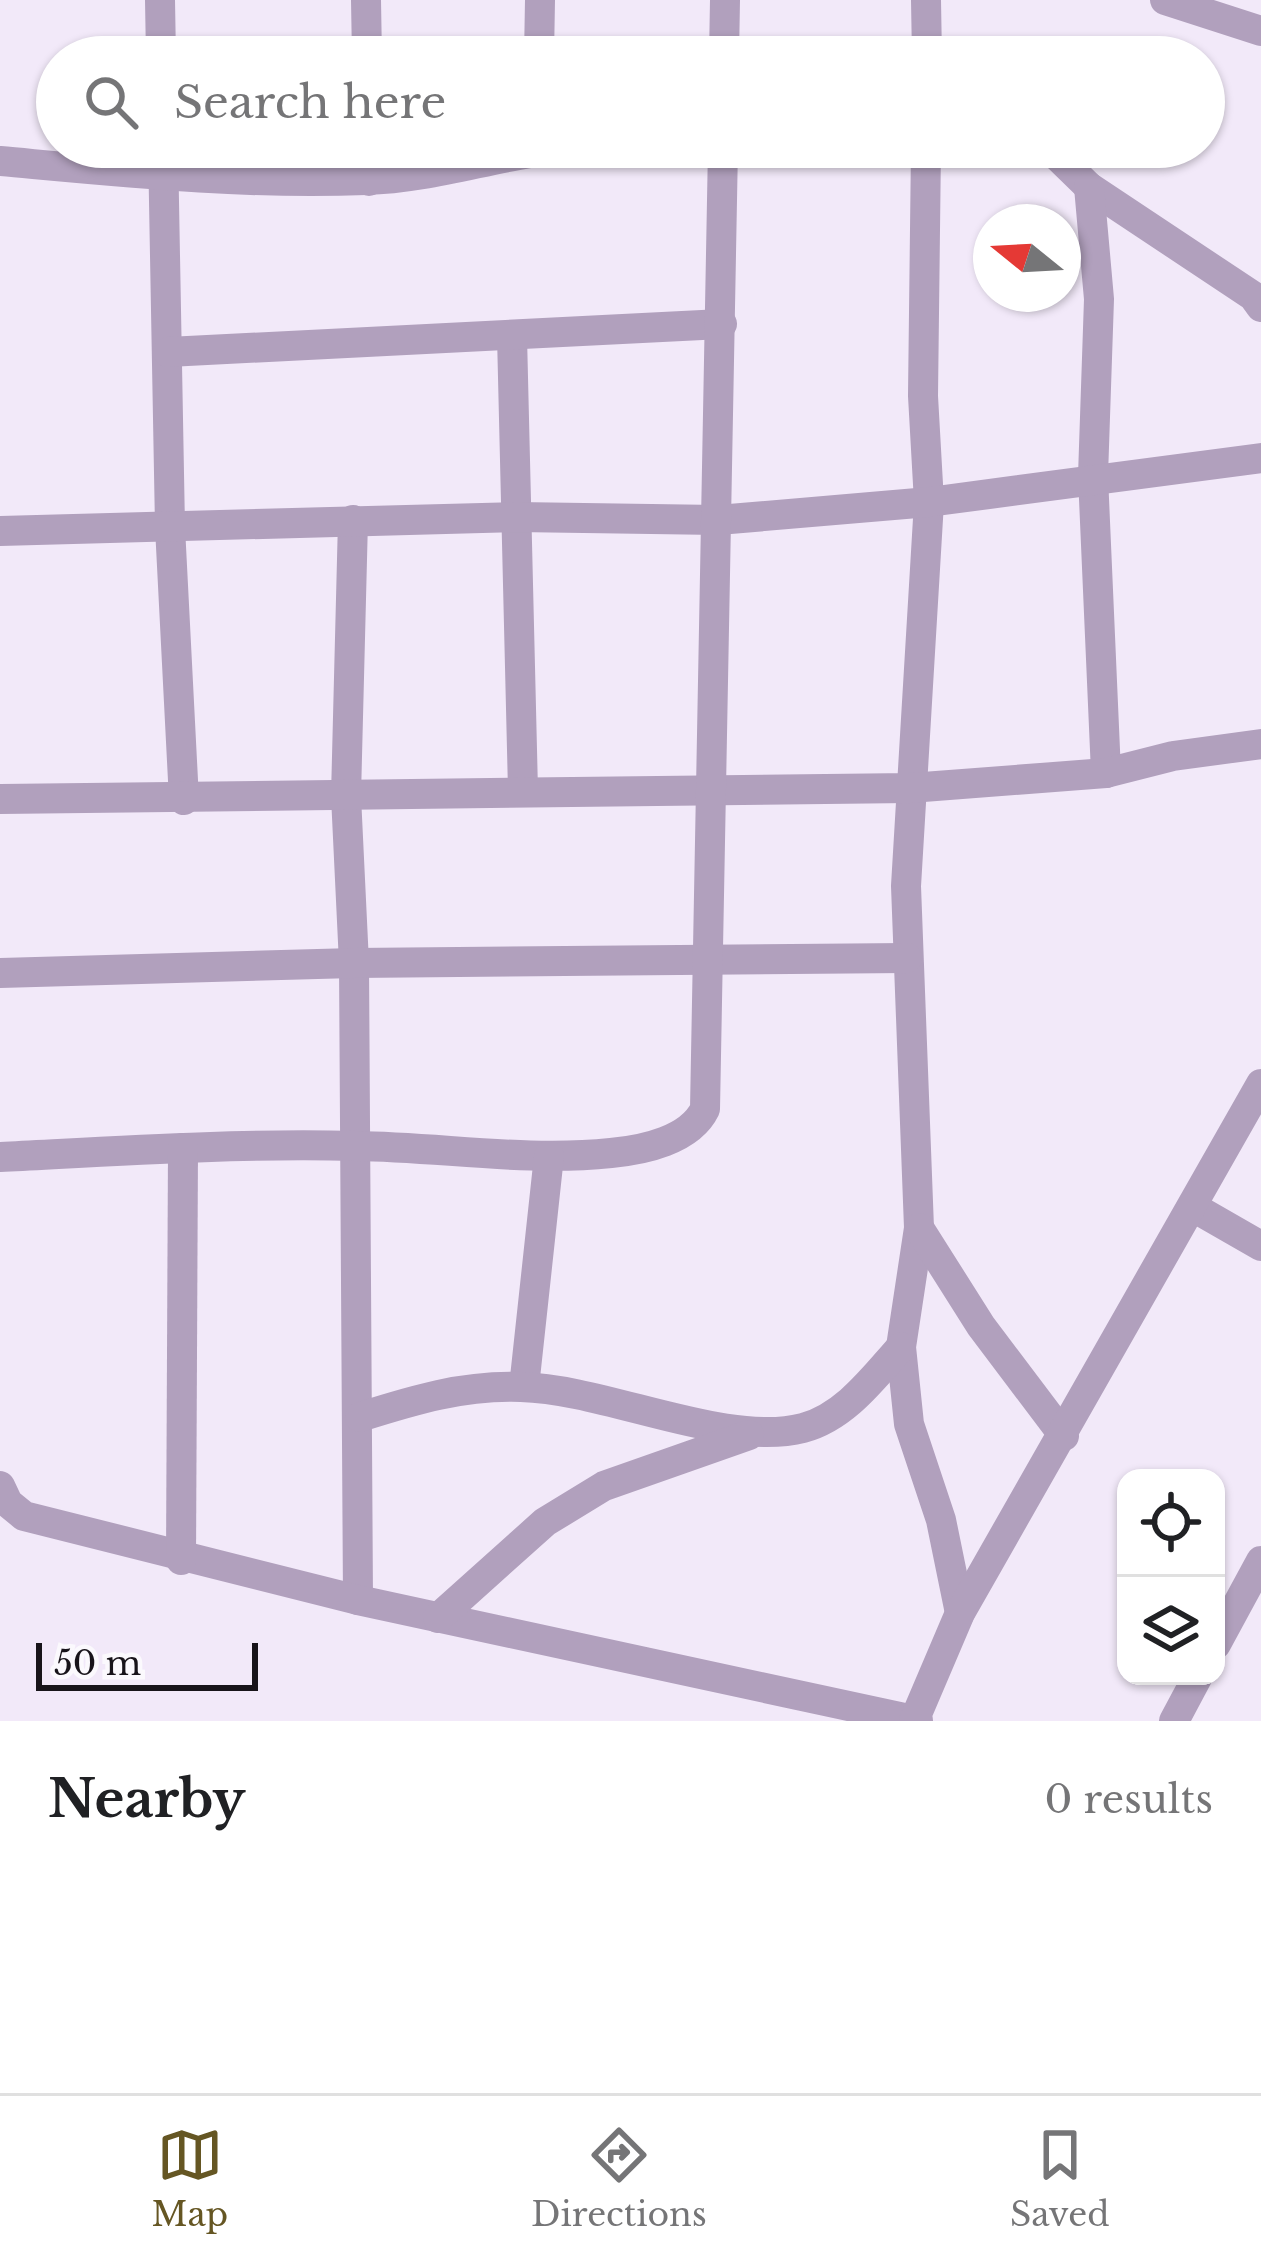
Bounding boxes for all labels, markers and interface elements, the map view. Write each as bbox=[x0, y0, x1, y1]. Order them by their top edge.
search box bbox=[36, 36, 1225, 168]
icon: search bbox=[78, 69, 144, 135]
text: Search here bbox=[174, 74, 446, 130]
north arrow bbox=[973, 204, 1081, 312]
map controls bbox=[1117, 1469, 1225, 1685]
button: locate bbox=[1117, 1469, 1225, 1577]
button: layers bbox=[1117, 1577, 1225, 1685]
scale bar bbox=[36, 1637, 258, 1690]
text: 50 m bbox=[54, 1643, 141, 1684]
text: Nearby bbox=[48, 1768, 245, 1831]
text: 0 results bbox=[1044, 1775, 1213, 1824]
tab: Map bbox=[152, 2122, 228, 2235]
tab: Directions bbox=[531, 2122, 707, 2235]
tab: Saved bbox=[1010, 2122, 1109, 2235]

